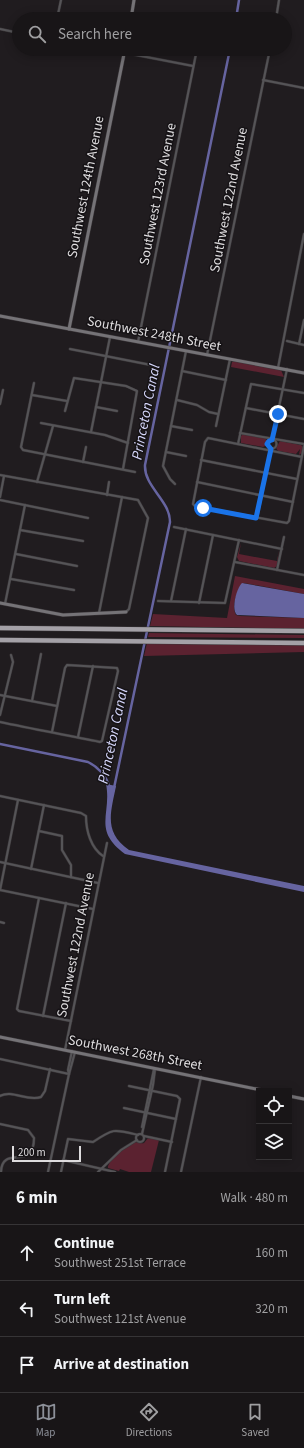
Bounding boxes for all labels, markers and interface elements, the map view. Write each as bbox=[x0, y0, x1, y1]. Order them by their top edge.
search box bbox=[12, 12, 292, 56]
icon: search bbox=[26, 23, 48, 45]
text: Search here bbox=[58, 24, 132, 45]
street label: Southwest 124th Avenue bbox=[62, 114, 110, 260]
street label: Southwest 123rd Avenue bbox=[134, 121, 182, 267]
street label: Southwest 122nd Avenue bbox=[205, 126, 253, 274]
street label: Southwest 248th Street bbox=[85, 311, 223, 357]
water label: Princeton Canal bbox=[126, 362, 166, 462]
route end bbox=[269, 405, 287, 423]
route start bbox=[194, 499, 212, 517]
water label: Princeton Canal bbox=[93, 686, 133, 786]
street label: Southwest 122nd Avenue bbox=[52, 871, 100, 1019]
street label: Southwest 268th Street bbox=[66, 1030, 204, 1076]
map controls bbox=[256, 1088, 292, 1160]
button: locate bbox=[256, 1088, 292, 1124]
button: layers bbox=[256, 1124, 292, 1160]
scale bar bbox=[12, 1144, 81, 1163]
text: 200 m bbox=[18, 1145, 46, 1160]
text: 6 min bbox=[16, 1186, 57, 1210]
text: Walk · 480 m bbox=[220, 1189, 288, 1207]
text: Continue bbox=[54, 1233, 114, 1254]
icon: ahead bbox=[16, 1242, 38, 1264]
text: 160 m bbox=[255, 1244, 288, 1262]
text: Southwest 251st Terrace bbox=[54, 1254, 186, 1272]
text: Turn left bbox=[54, 1289, 110, 1310]
icon: left bbox=[16, 1298, 38, 1320]
text: 320 m bbox=[255, 1300, 288, 1318]
text: Southwest 121st Avenue bbox=[54, 1310, 186, 1328]
icon: arrive bbox=[16, 1354, 38, 1376]
text: Arrive at destination bbox=[54, 1354, 189, 1375]
tab: Map bbox=[35, 1401, 57, 1440]
tab: Directions bbox=[126, 1401, 172, 1440]
tab: Saved bbox=[241, 1401, 269, 1440]

